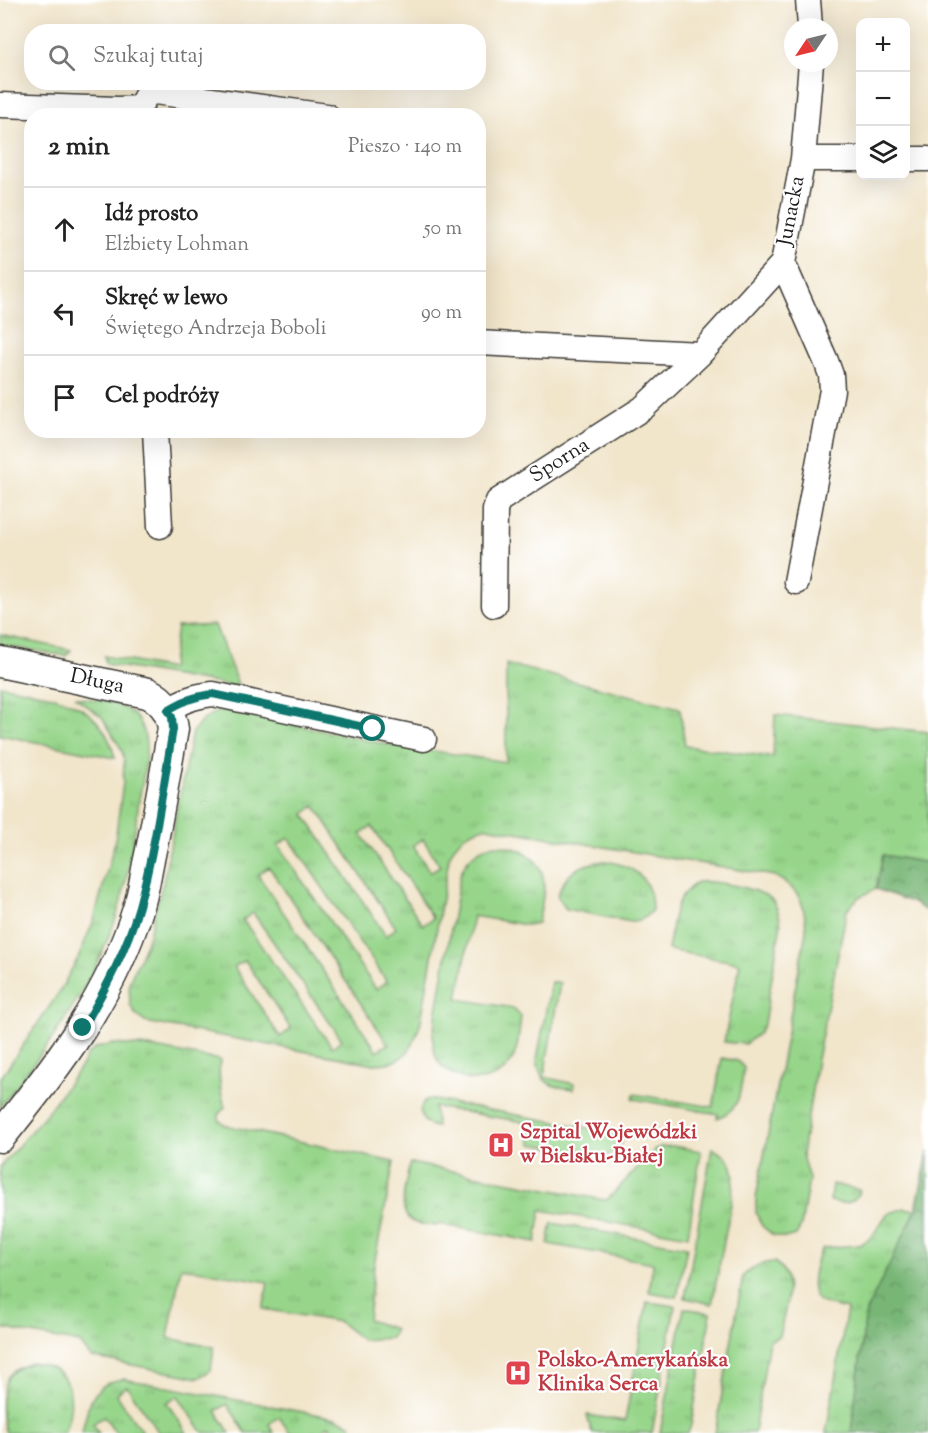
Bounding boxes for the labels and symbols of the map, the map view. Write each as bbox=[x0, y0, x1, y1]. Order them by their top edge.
north arrow bbox=[784, 18, 838, 72]
street label: Junacka bbox=[770, 173, 814, 249]
street label: Sporna bbox=[524, 431, 596, 491]
street label: Długa bbox=[67, 662, 127, 702]
route start bbox=[359, 715, 385, 741]
route end bbox=[69, 1014, 95, 1040]
place label: Szpital Wojewódzki w Bielsku-Białej bbox=[520, 1118, 697, 1172]
hospital icon: Szpital Wojewódzki w Bielsku-Białej bbox=[486, 1130, 516, 1160]
place label: Polsko-Amerykańska Klinika Serca bbox=[538, 1346, 729, 1400]
hospital icon: Polsko-Amerykańska Klinika Serca bbox=[503, 1358, 533, 1388]

